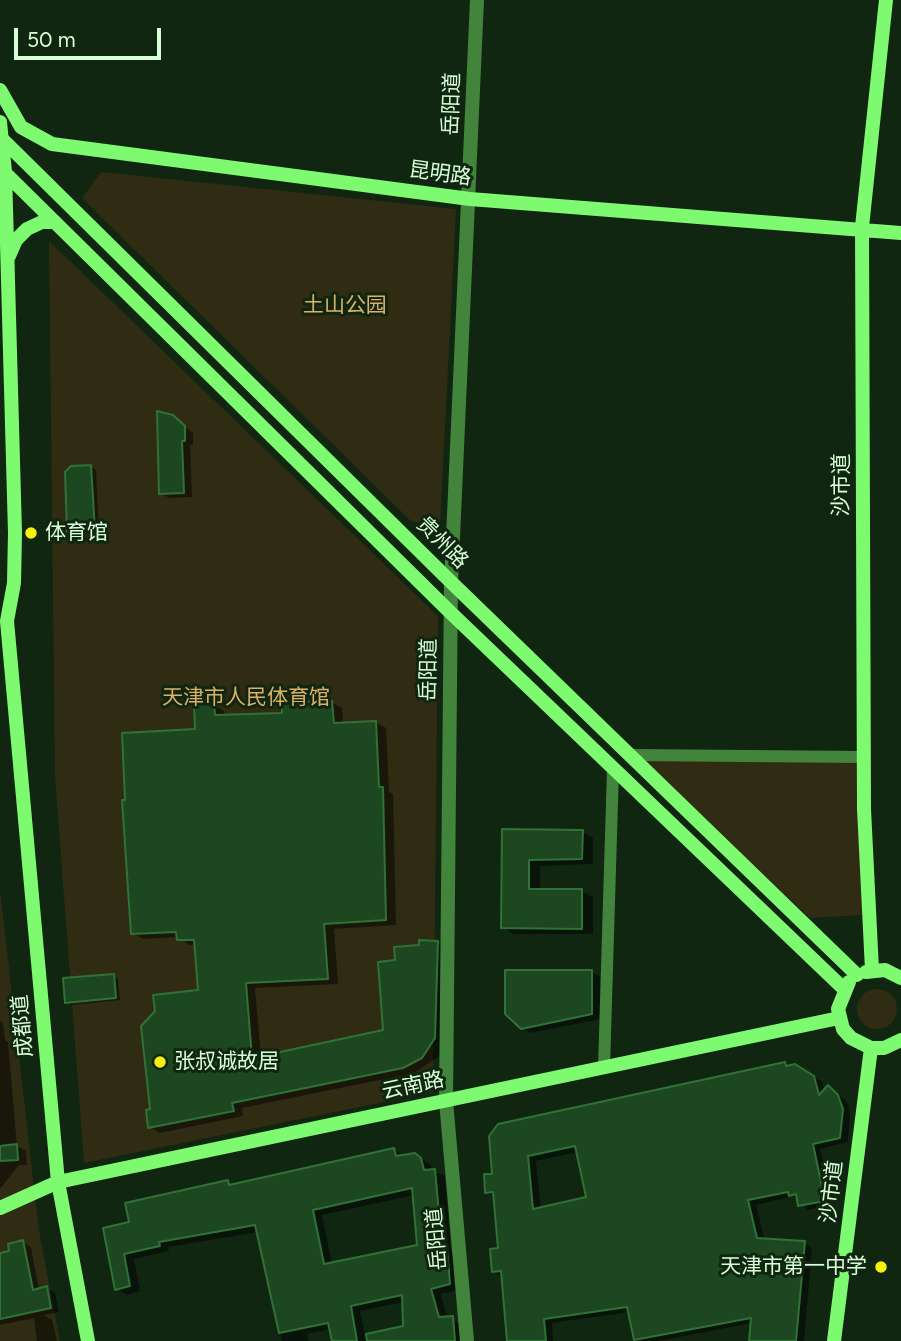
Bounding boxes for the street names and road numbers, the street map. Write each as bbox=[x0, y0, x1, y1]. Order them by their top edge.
street label: 岳阳道 bbox=[438, 72, 466, 136]
street label: 昆明路 bbox=[407, 157, 473, 191]
street label: 沙市道 bbox=[829, 454, 855, 516]
street label: 贵州路 bbox=[411, 512, 473, 574]
street label: 岳阳道 bbox=[416, 638, 442, 702]
street label: 成都道 bbox=[8, 994, 38, 1058]
street label: 云南路 bbox=[380, 1067, 446, 1105]
street label: 沙市道 bbox=[816, 1159, 848, 1225]
street label: 岳阳道 bbox=[422, 1207, 452, 1271]

